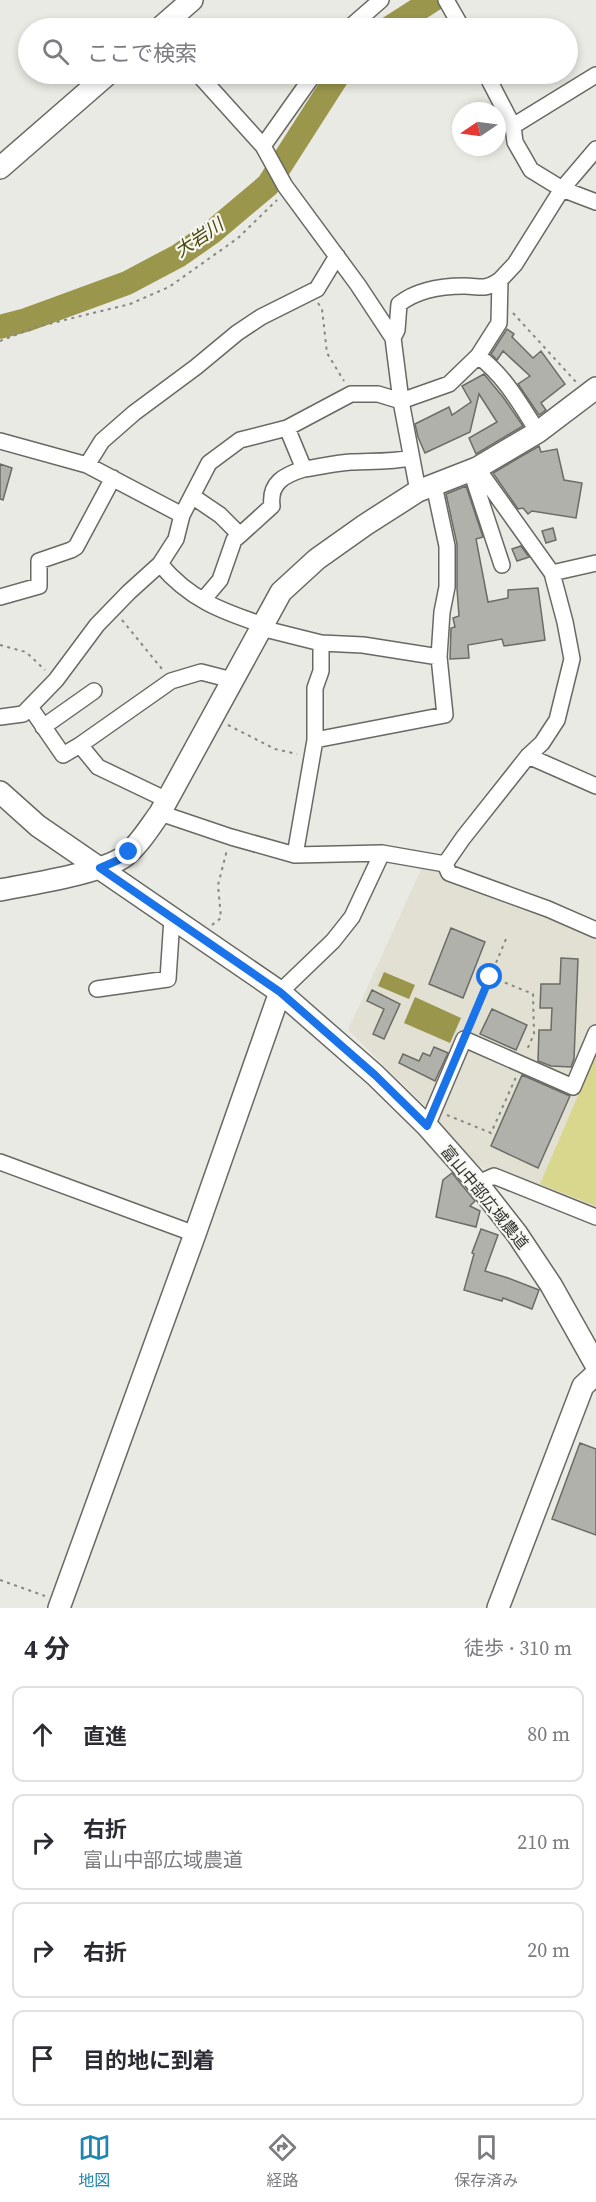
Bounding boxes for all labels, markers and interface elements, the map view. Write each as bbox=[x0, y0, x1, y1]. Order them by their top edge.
search box bbox=[18, 18, 578, 84]
icon: search bbox=[39, 35, 72, 68]
text: ここで検索 bbox=[87, 38, 197, 68]
north arrow bbox=[452, 102, 506, 156]
water label: 大岩川 bbox=[169, 211, 230, 263]
route end bbox=[115, 838, 141, 864]
route start bbox=[476, 963, 502, 989]
street label: 富山中部広域農道 bbox=[436, 1140, 534, 1254]
text: 4 分 bbox=[24, 1631, 70, 1667]
text: 徒歩 · 310 m bbox=[464, 1634, 572, 1662]
icon: ahead bbox=[26, 1718, 59, 1751]
text: 80 m bbox=[527, 1720, 570, 1748]
text: 直進 bbox=[83, 1721, 127, 1751]
text: 右折 bbox=[83, 1814, 127, 1844]
icon: right bbox=[26, 1826, 59, 1859]
text: 210 m bbox=[517, 1828, 570, 1856]
text: 富山中部広域農道 bbox=[83, 1846, 243, 1874]
icon: right bbox=[26, 1934, 59, 1967]
text: 20 m bbox=[527, 1936, 570, 1964]
text: 右折 bbox=[83, 1937, 127, 1967]
icon: arrive bbox=[26, 2042, 59, 2075]
text: 目的地に到着 bbox=[83, 2045, 215, 2075]
tab: 地図 bbox=[78, 2131, 111, 2191]
tab: 経路 bbox=[266, 2131, 299, 2191]
tab: 保存済み bbox=[454, 2131, 518, 2191]

